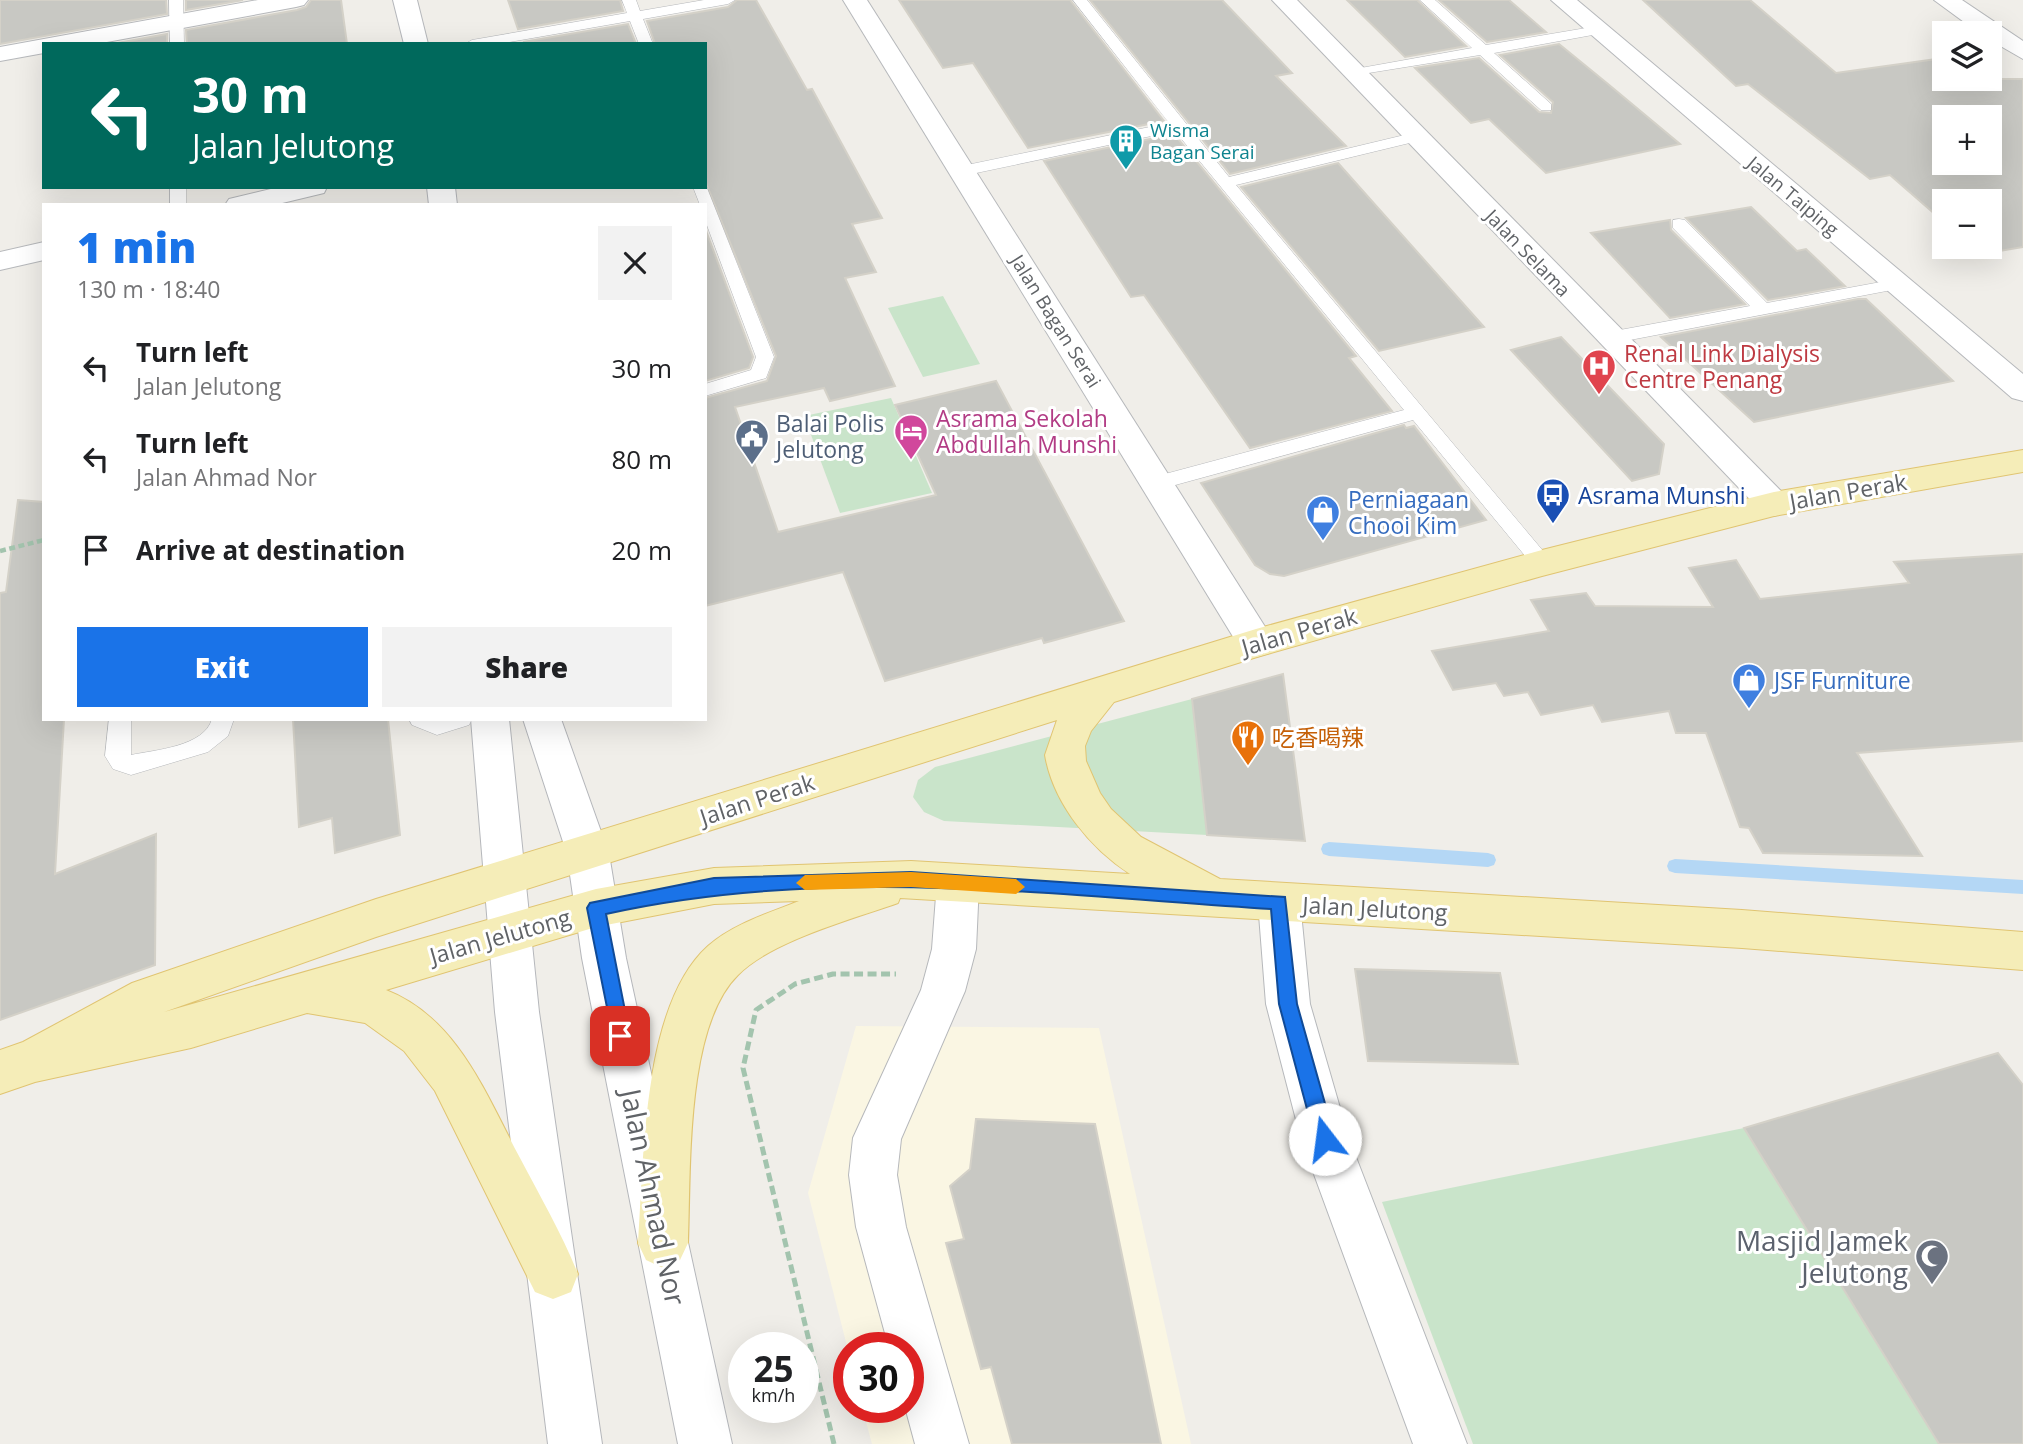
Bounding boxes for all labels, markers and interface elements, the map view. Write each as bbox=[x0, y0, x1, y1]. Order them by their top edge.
map controls bbox=[1932, 21, 2002, 259]
button: layers bbox=[1932, 21, 2002, 91]
text: 30 m bbox=[192, 61, 309, 127]
icon: left bbox=[77, 70, 168, 161]
button: + bbox=[1932, 105, 2002, 175]
place label: Wisma Bagan Serai bbox=[1150, 117, 1255, 165]
building icon: Wisma Bagan Serai bbox=[1107, 122, 1145, 171]
text: Jalan Jelutong bbox=[192, 124, 394, 167]
street label: Jalan Taiping bbox=[1740, 149, 1844, 242]
button: − bbox=[1932, 189, 2002, 259]
street label: Jalan Selama bbox=[1478, 202, 1576, 302]
text: 1 min bbox=[77, 218, 196, 275]
button: close bbox=[598, 226, 672, 300]
street label: Jalan Bagan Serai bbox=[1004, 248, 1107, 392]
text: 130 m · 18:40 bbox=[77, 273, 220, 305]
text: Turn left bbox=[136, 334, 248, 370]
place label: Renal Link Dialysis Centre Penang bbox=[1624, 337, 1820, 395]
hospital icon: Renal Link Dialysis Centre Penang bbox=[1580, 347, 1618, 396]
icon: left bbox=[77, 349, 115, 387]
text: 30 m bbox=[611, 350, 672, 386]
text: Jalan Jelutong bbox=[136, 370, 281, 402]
place label: Asrama Sekolah Abdullah Munshi bbox=[936, 402, 1117, 460]
place label: Balai Polis Jelutong bbox=[774, 407, 884, 465]
hotel icon: Asrama Sekolah Abdullah Munshi bbox=[892, 412, 930, 461]
public building icon: Balai Polis Jelutong bbox=[733, 417, 771, 466]
text: Turn left bbox=[136, 425, 248, 461]
icon: left bbox=[77, 440, 115, 478]
text: 80 m bbox=[611, 441, 672, 477]
text: Jalan Ahmad Nor bbox=[136, 461, 317, 493]
street label: Jalan Perak bbox=[1785, 465, 1909, 517]
bus stop icon: Asrama Munshi bbox=[1534, 476, 1572, 525]
place label: Asrama Munshi bbox=[1578, 479, 1746, 511]
place label: Perniagaan Chooi Kim bbox=[1348, 483, 1469, 541]
shop icon: Perniagaan Chooi Kim bbox=[1304, 493, 1342, 542]
icon: arrive bbox=[77, 531, 115, 569]
text: Arrive at destination bbox=[136, 532, 405, 568]
text: 20 m bbox=[611, 532, 672, 568]
street label: Jalan Perak bbox=[1236, 599, 1360, 663]
button: Exit bbox=[77, 627, 368, 707]
button: Share bbox=[382, 627, 672, 707]
shop icon: JSF Furniture bbox=[1730, 661, 1768, 710]
place label: JSF Furniture bbox=[1772, 664, 1911, 696]
restaurant icon: 吃香喝辣 bbox=[1229, 718, 1267, 767]
place label: 吃香喝辣 bbox=[1272, 721, 1364, 753]
street label: Jalan Perak bbox=[694, 765, 818, 833]
street label: Jalan Jelutong bbox=[1300, 888, 1449, 928]
street label: Jalan Jelutong bbox=[424, 900, 575, 972]
pin bbox=[590, 1006, 650, 1066]
icon: arrive bbox=[601, 1017, 639, 1055]
street label: Jalan Ahmad Nor bbox=[612, 1082, 696, 1309]
position arrow bbox=[1288, 1102, 1362, 1176]
place label: Masjid Jamek Jelutong bbox=[1736, 1221, 1908, 1291]
mosque icon: Masjid Jamek Jelutong bbox=[1913, 1237, 1951, 1286]
speed limit sign: 30 bbox=[833, 1332, 924, 1423]
text: 25 bbox=[753, 1345, 794, 1392]
text: km/h bbox=[752, 1383, 795, 1407]

